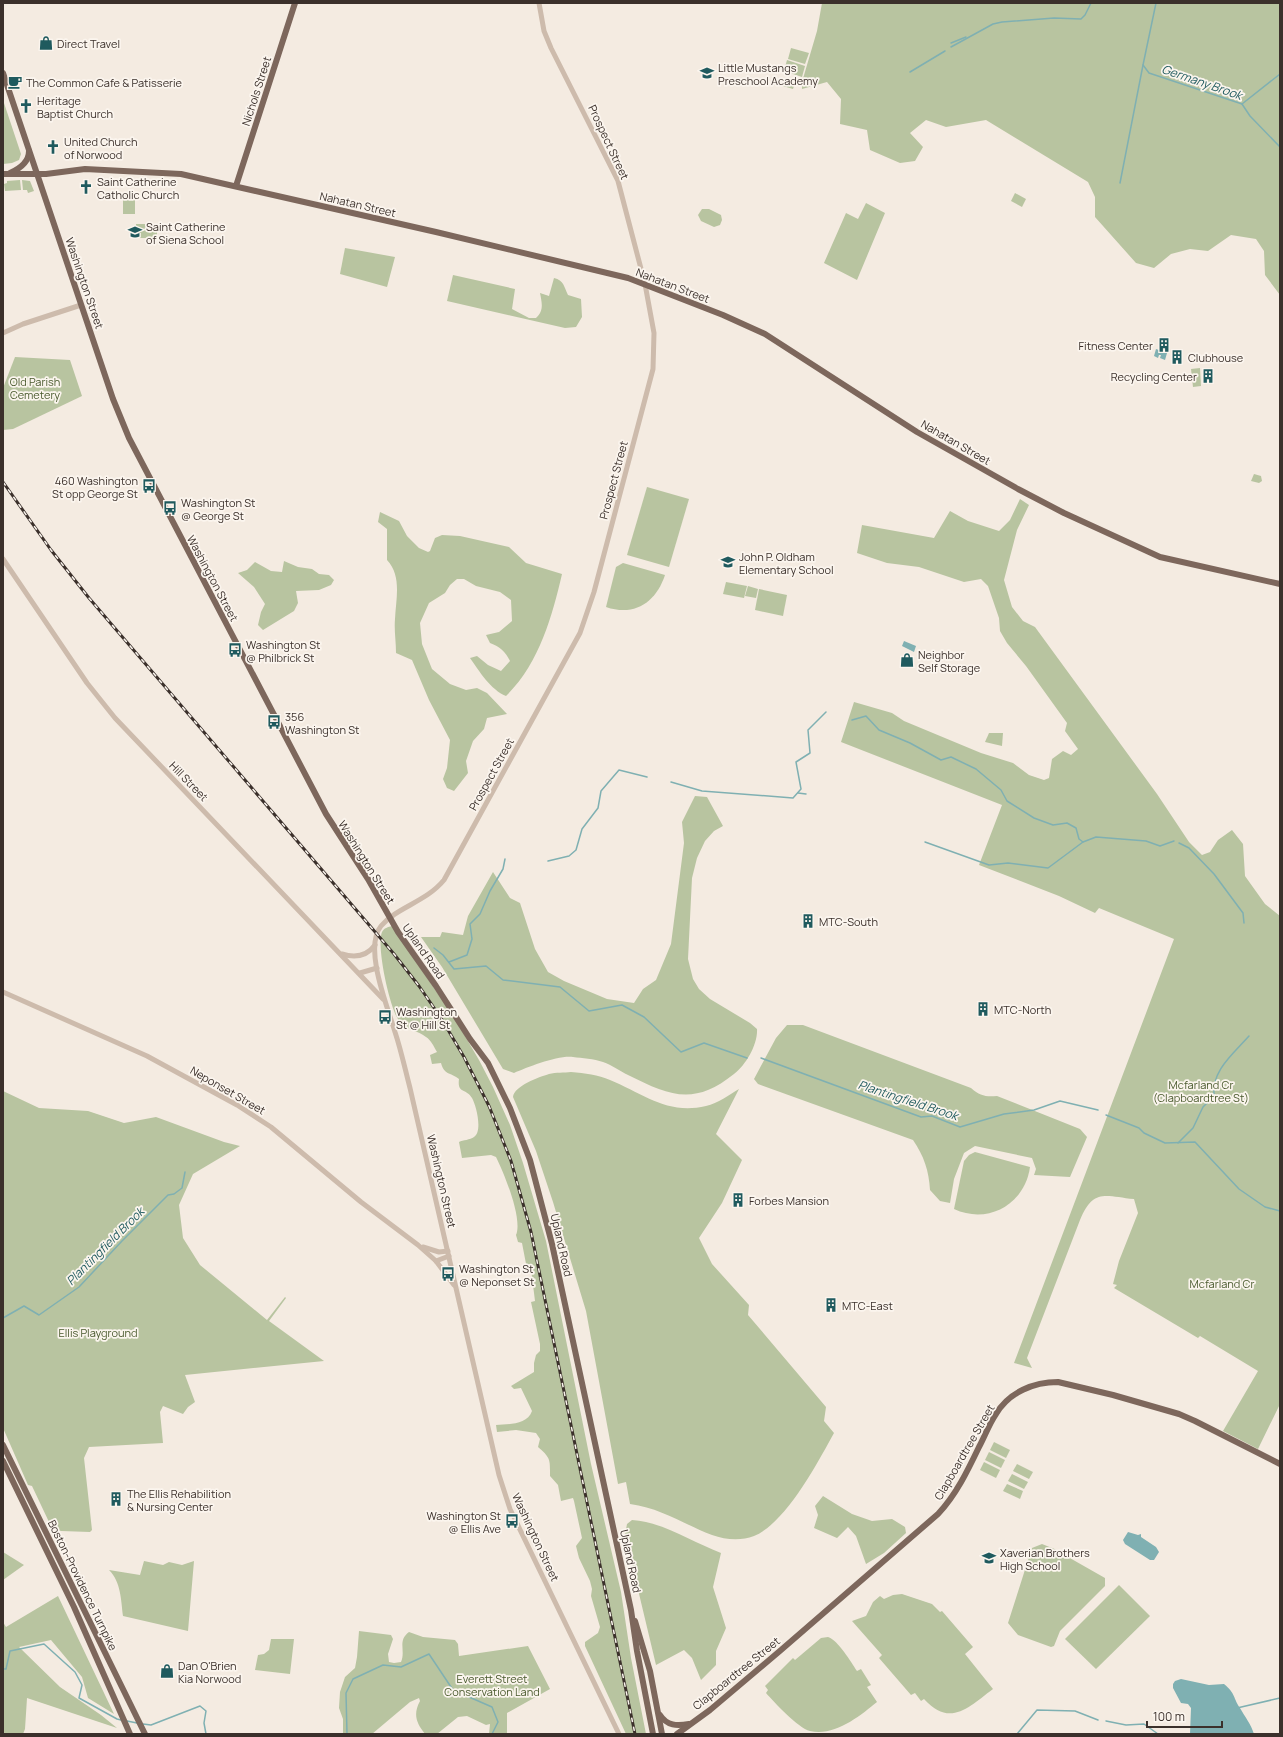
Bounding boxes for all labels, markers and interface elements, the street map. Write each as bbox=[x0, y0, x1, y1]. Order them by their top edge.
shop icon: Direct Travel bbox=[38, 35, 54, 51]
place label: Direct Travel bbox=[57, 36, 120, 51]
street label: Nichols Street bbox=[238, 54, 274, 128]
place label: Little Mustangs Preschool Academy bbox=[718, 60, 818, 88]
water label: Germany Brook bbox=[1160, 60, 1246, 104]
school or university icon: Little Mustangs Preschool Academy bbox=[699, 65, 715, 81]
cafe icon: The Common Cafe & Patisserie bbox=[7, 74, 23, 90]
place label: The Common Cafe & Patisserie bbox=[26, 75, 183, 90]
place label: Heritage Baptist Church bbox=[37, 93, 113, 121]
church icon: Heritage Baptist Church bbox=[18, 98, 34, 114]
street label: Prospect Street bbox=[585, 102, 633, 182]
place label: United Church of Norwood bbox=[64, 134, 138, 162]
church icon: United Church of Norwood bbox=[45, 139, 61, 155]
place label: Saint Catherine Catholic Church bbox=[97, 174, 179, 202]
church icon: Saint Catherine Catholic Church bbox=[78, 179, 94, 195]
street label: Nahatan Street bbox=[318, 188, 398, 220]
place label: Saint Catherine of Siena School bbox=[146, 219, 226, 247]
school or university icon: Saint Catherine of Siena School bbox=[127, 224, 143, 240]
street label: Washington Street bbox=[62, 235, 108, 331]
street label: Nahatan Street bbox=[634, 264, 712, 306]
building icon: Fitness Center bbox=[1156, 337, 1172, 353]
place label: Fitness Center bbox=[1079, 338, 1153, 353]
building icon: Clubhouse bbox=[1169, 349, 1185, 365]
place label: Clubhouse bbox=[1188, 350, 1244, 365]
building icon: Recycling Center bbox=[1200, 368, 1216, 384]
place label: Recycling Center bbox=[1111, 369, 1197, 384]
park label: Old Parish Cemetery bbox=[10, 374, 60, 402]
street label: Nahatan Street bbox=[919, 416, 993, 468]
street label: Prospect Street bbox=[595, 439, 631, 521]
place label: 460 Washington St opp George St bbox=[52, 473, 138, 501]
bus stop icon: 460 Washington St opp George St bbox=[141, 478, 157, 494]
place label: Washington St @ George St bbox=[181, 495, 255, 523]
bus stop icon: Washington St @ George St bbox=[162, 500, 178, 516]
street label: Washington Street bbox=[184, 532, 242, 624]
place label: John P. Oldham Elementary School bbox=[739, 549, 834, 577]
school or university icon: John P. Oldham Elementary School bbox=[720, 554, 736, 570]
place label: Washington St @ Philbrick St bbox=[246, 637, 320, 665]
bus stop icon: Washington St @ Philbrick St bbox=[227, 642, 243, 658]
place label: Neighbor Self Storage bbox=[918, 647, 981, 675]
shop icon: Neighbor Self Storage bbox=[899, 652, 915, 668]
place label: 356 Washington St bbox=[285, 709, 359, 737]
bus stop icon: 356 Washington St bbox=[266, 714, 282, 730]
street label: Prospect Street bbox=[465, 735, 517, 813]
street label: Hill Street bbox=[166, 758, 212, 804]
street label: Washington Street bbox=[335, 817, 399, 907]
building icon: MTC-South bbox=[800, 913, 816, 929]
place label: MTC-South bbox=[819, 914, 878, 929]
street label: Upland Road bbox=[399, 920, 449, 982]
building icon: MTC-North bbox=[975, 1001, 991, 1017]
place label: MTC-North bbox=[994, 1002, 1051, 1017]
place label: Washington St @ Hill St bbox=[396, 1004, 457, 1032]
bus stop icon: Washington St @ Hill St bbox=[377, 1009, 393, 1025]
street label: Neponset Street bbox=[188, 1062, 268, 1118]
water label: Plantingfield Brook bbox=[856, 1076, 962, 1125]
park label: Mcfarland Cr (Clapboardtree St) bbox=[1153, 1077, 1249, 1105]
street label: Washington Street bbox=[424, 1133, 460, 1229]
building icon: Forbes Mansion bbox=[730, 1192, 746, 1208]
place label: Forbes Mansion bbox=[749, 1193, 829, 1208]
water label: Plantingfield Brook bbox=[62, 1202, 149, 1289]
street label: Upland Road bbox=[547, 1212, 577, 1278]
place label: Washington St @ Neponset St bbox=[459, 1261, 534, 1289]
bus stop icon: Washington St @ Neponset St bbox=[440, 1266, 456, 1282]
park label: Mcfarland Cr bbox=[1190, 1276, 1254, 1291]
building icon: MTC-East bbox=[823, 1297, 839, 1313]
place label: MTC-East bbox=[842, 1298, 893, 1313]
park label: Ellis Playground bbox=[58, 1325, 138, 1340]
street label: Clapboardtree Street bbox=[930, 1401, 998, 1503]
place label: The Ellis Rehabilition & Nursing Center bbox=[127, 1486, 231, 1514]
building icon: The Ellis Rehabilition & Nursing Center bbox=[108, 1491, 124, 1507]
street label: Washington Street bbox=[509, 1491, 563, 1583]
place label: Washington St @ Ellis Ave bbox=[427, 1508, 502, 1536]
bus stop icon: Washington St @ Ellis Ave bbox=[504, 1513, 520, 1529]
street label: Boston-Providence Turnpike bbox=[45, 1517, 121, 1653]
street label: Upland Road bbox=[617, 1528, 645, 1594]
place label: Xaverian Brothers High School bbox=[1000, 1545, 1090, 1573]
school or university icon: Xaverian Brothers High School bbox=[981, 1550, 997, 1566]
street label: Clapboardtree Street bbox=[689, 1633, 783, 1713]
place label: Dan O'Brien Kia Norwood bbox=[178, 1658, 241, 1686]
shop icon: Dan O'Brien Kia Norwood bbox=[159, 1663, 175, 1679]
park label: Everett Street Conservation Land bbox=[444, 1671, 540, 1699]
scale bar bbox=[1147, 1703, 1222, 1729]
text: 100 m bbox=[1153, 1708, 1185, 1725]

